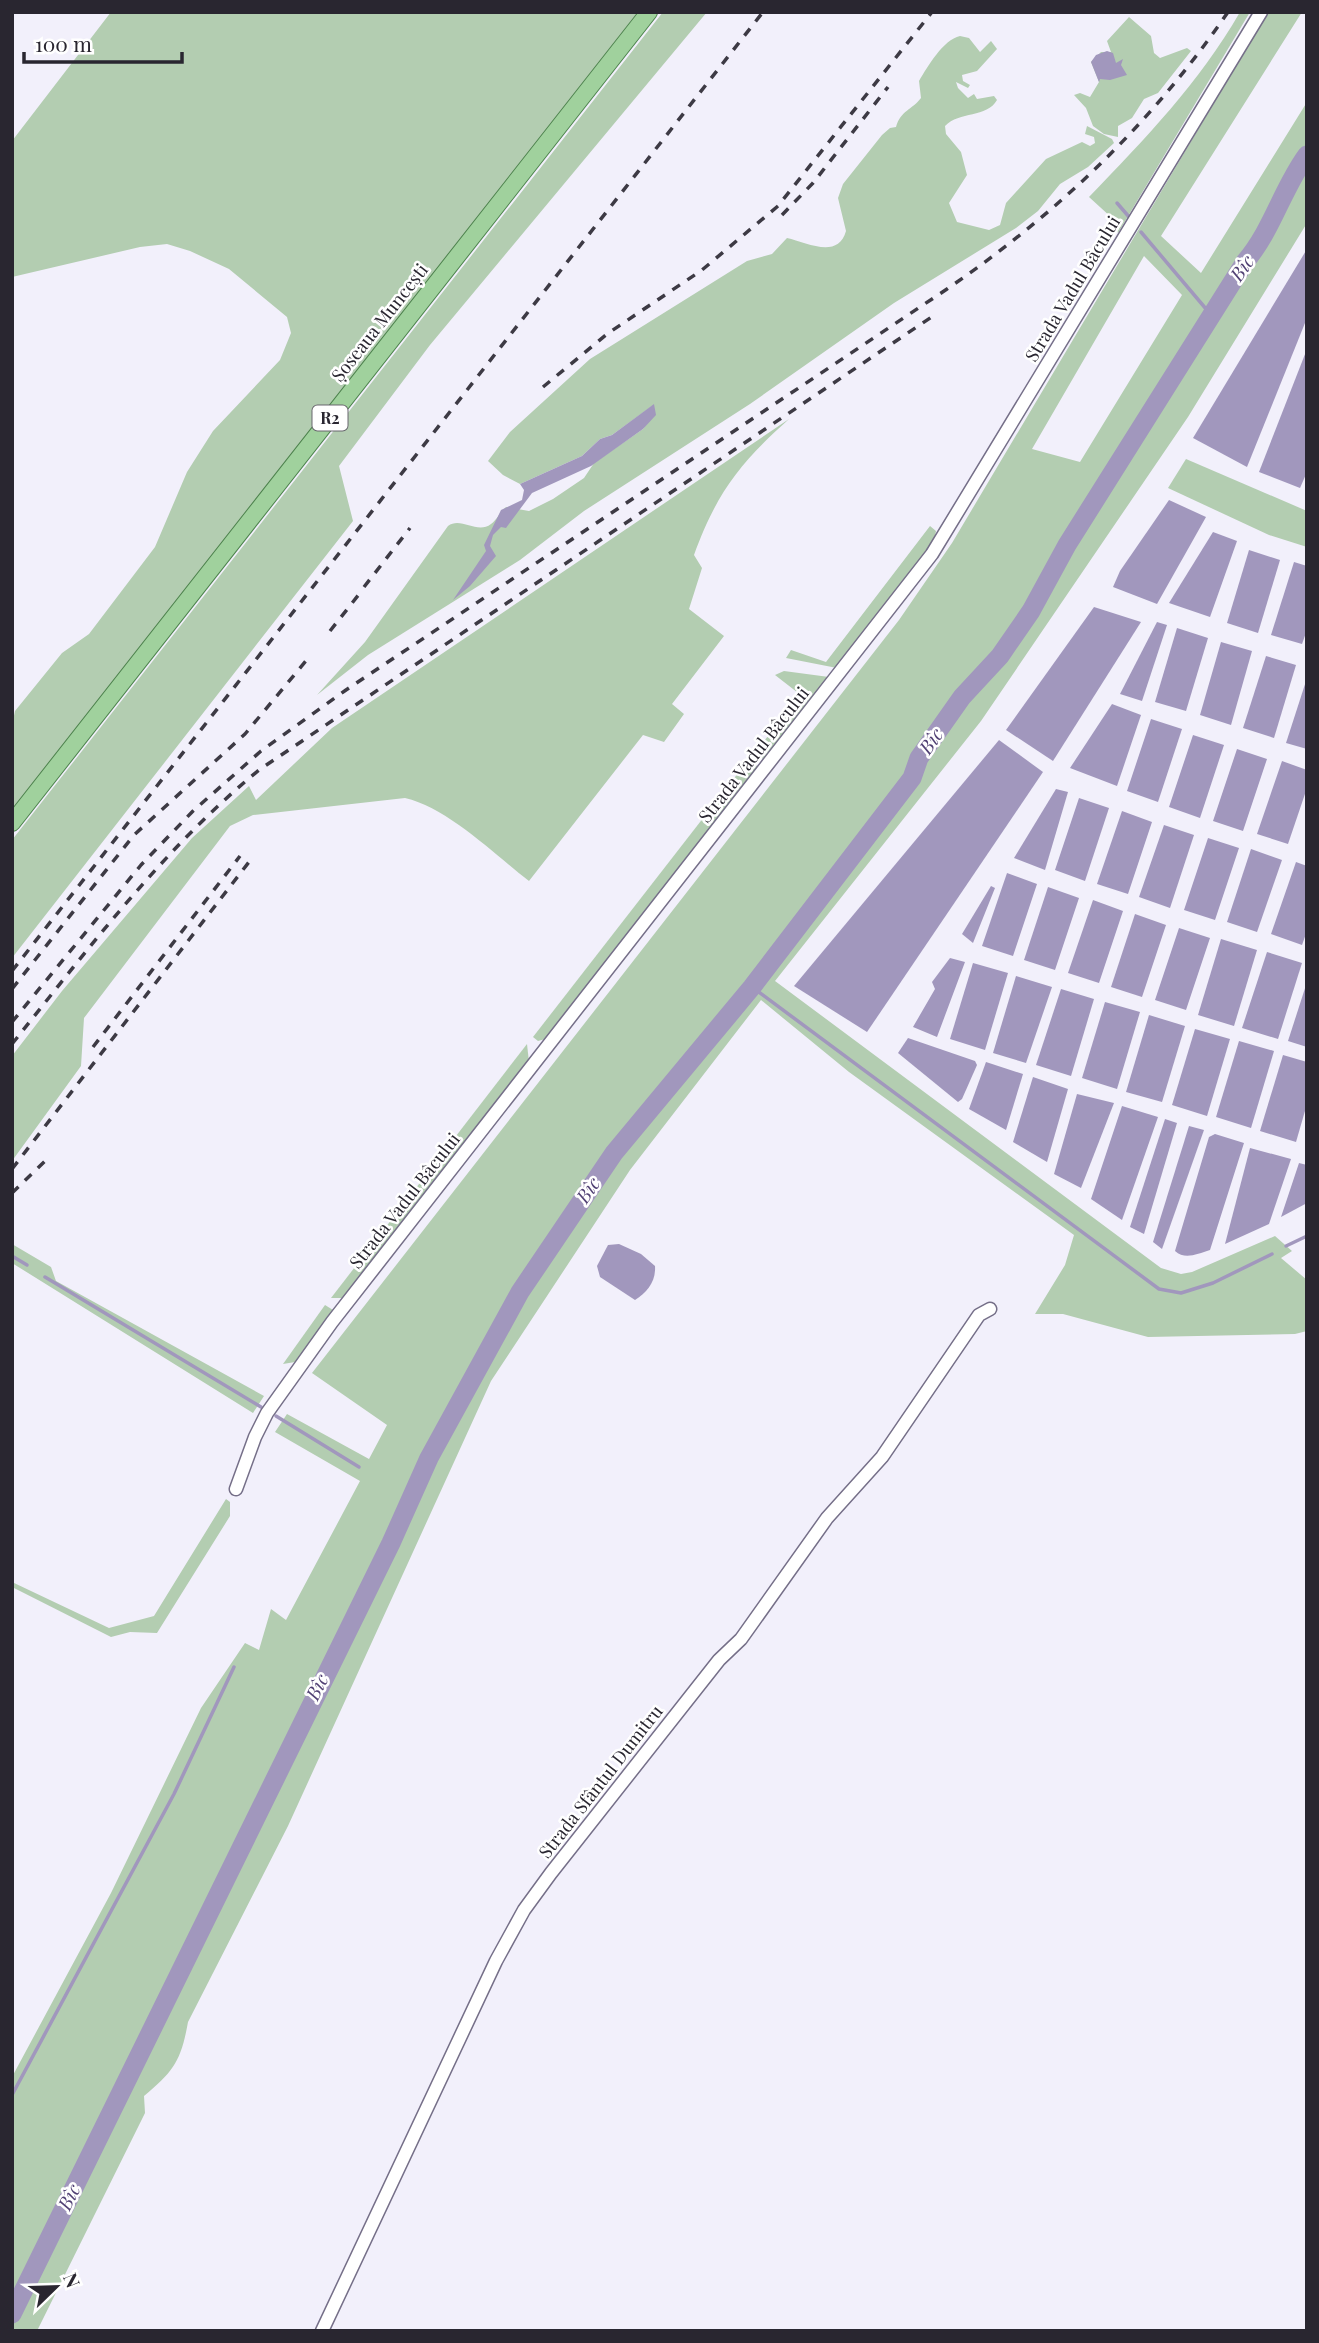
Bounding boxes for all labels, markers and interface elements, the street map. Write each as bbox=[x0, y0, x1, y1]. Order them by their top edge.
scale bar bbox=[24, 21, 182, 65]
text: 100 m bbox=[35, 29, 92, 57]
street label: Strada Vadul Bâcului bbox=[1019, 211, 1125, 366]
water label: Bîc bbox=[1223, 249, 1260, 286]
street label: Șoseaua Muncești bbox=[326, 258, 433, 386]
road number: R2 bbox=[312, 406, 348, 430]
street label: Strada Vadul Bâcului bbox=[693, 682, 814, 827]
water label: Bîc bbox=[912, 722, 949, 759]
street label: Strada Vadul Bâcului bbox=[344, 1128, 465, 1273]
water label: Bîc bbox=[569, 1171, 606, 1208]
water label: Bîc bbox=[298, 1668, 334, 1705]
street label: Strada Sfântul Dumitru bbox=[533, 1699, 668, 1863]
water label: Bîc bbox=[50, 2178, 86, 2215]
north arrow bbox=[21, 2252, 91, 2322]
text: N bbox=[58, 2269, 87, 2292]

